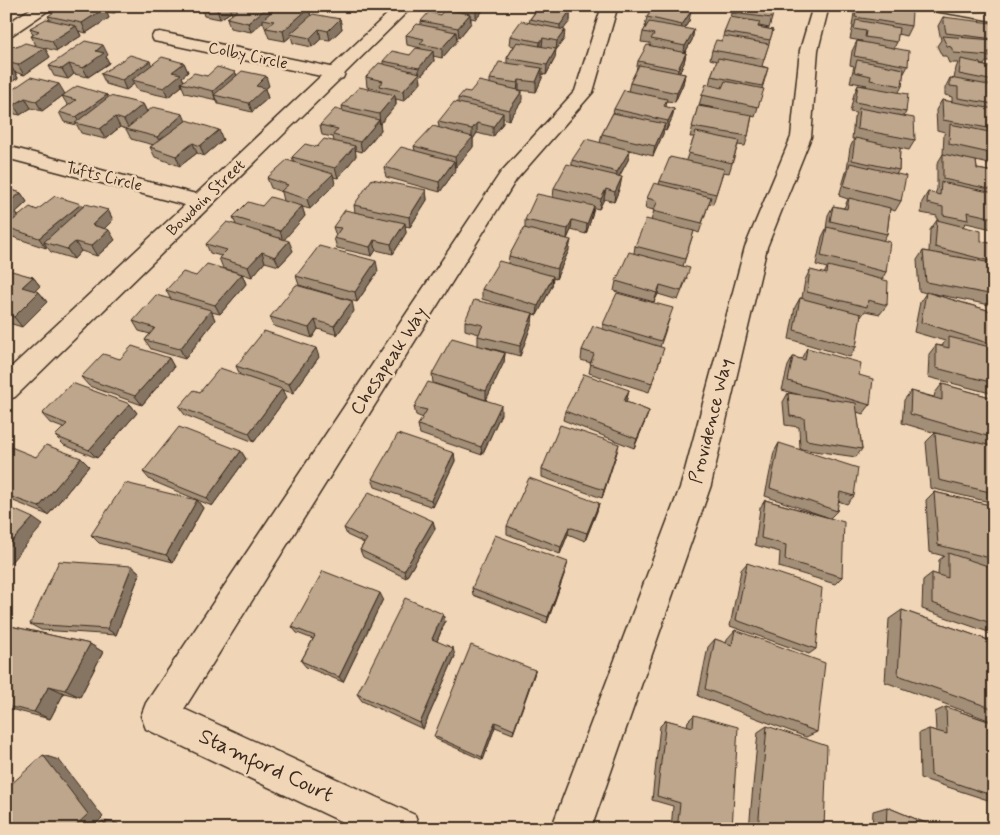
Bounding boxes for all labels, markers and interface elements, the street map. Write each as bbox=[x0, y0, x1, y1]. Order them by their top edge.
street label: Colby Circle bbox=[206, 37, 290, 75]
street label: Bowdoin Street bbox=[162, 155, 250, 241]
street label: Tufts Circle bbox=[64, 157, 144, 197]
street label: Chesapeak Way bbox=[345, 302, 434, 421]
street label: Providence Way bbox=[683, 356, 739, 486]
street label: Stamford Court bbox=[193, 723, 338, 811]

